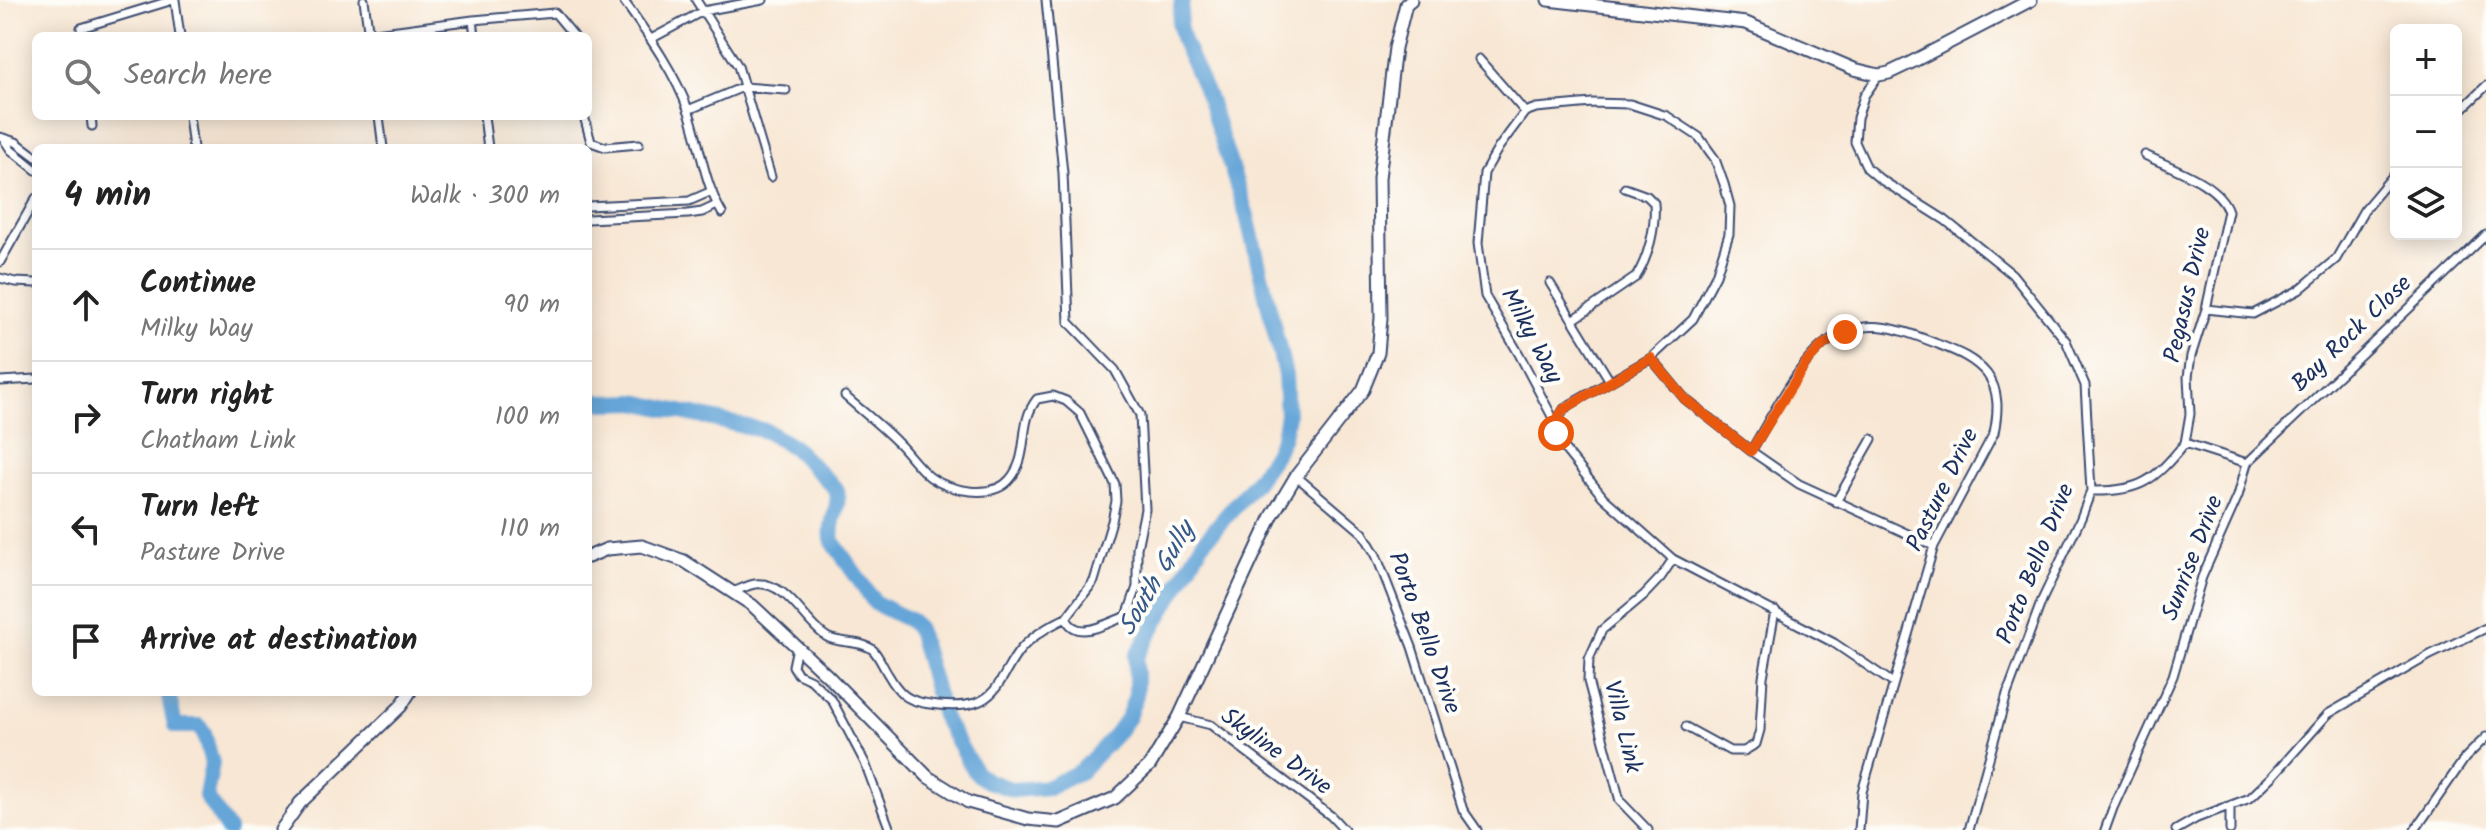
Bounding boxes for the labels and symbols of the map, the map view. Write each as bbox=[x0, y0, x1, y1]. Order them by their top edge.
street label: Pegasus Drive bbox=[2153, 223, 2223, 367]
street label: Bay Rock Close bbox=[2282, 266, 2422, 402]
street label: Milky Way bbox=[1489, 281, 1573, 392]
route end bbox=[1827, 314, 1863, 350]
route start bbox=[1538, 415, 1574, 451]
street label: Pasture Drive bbox=[1896, 421, 1990, 559]
street label: Porto Bello Drive bbox=[1986, 478, 2086, 650]
street label: Sunrise Drive bbox=[2151, 489, 2235, 626]
water label: South Gully bbox=[1107, 511, 1209, 644]
street label: Porto Bello Drive bbox=[1377, 546, 1471, 720]
street label: Villa Link bbox=[1592, 677, 1652, 778]
street label: Skyline Drive bbox=[1212, 698, 1340, 806]

